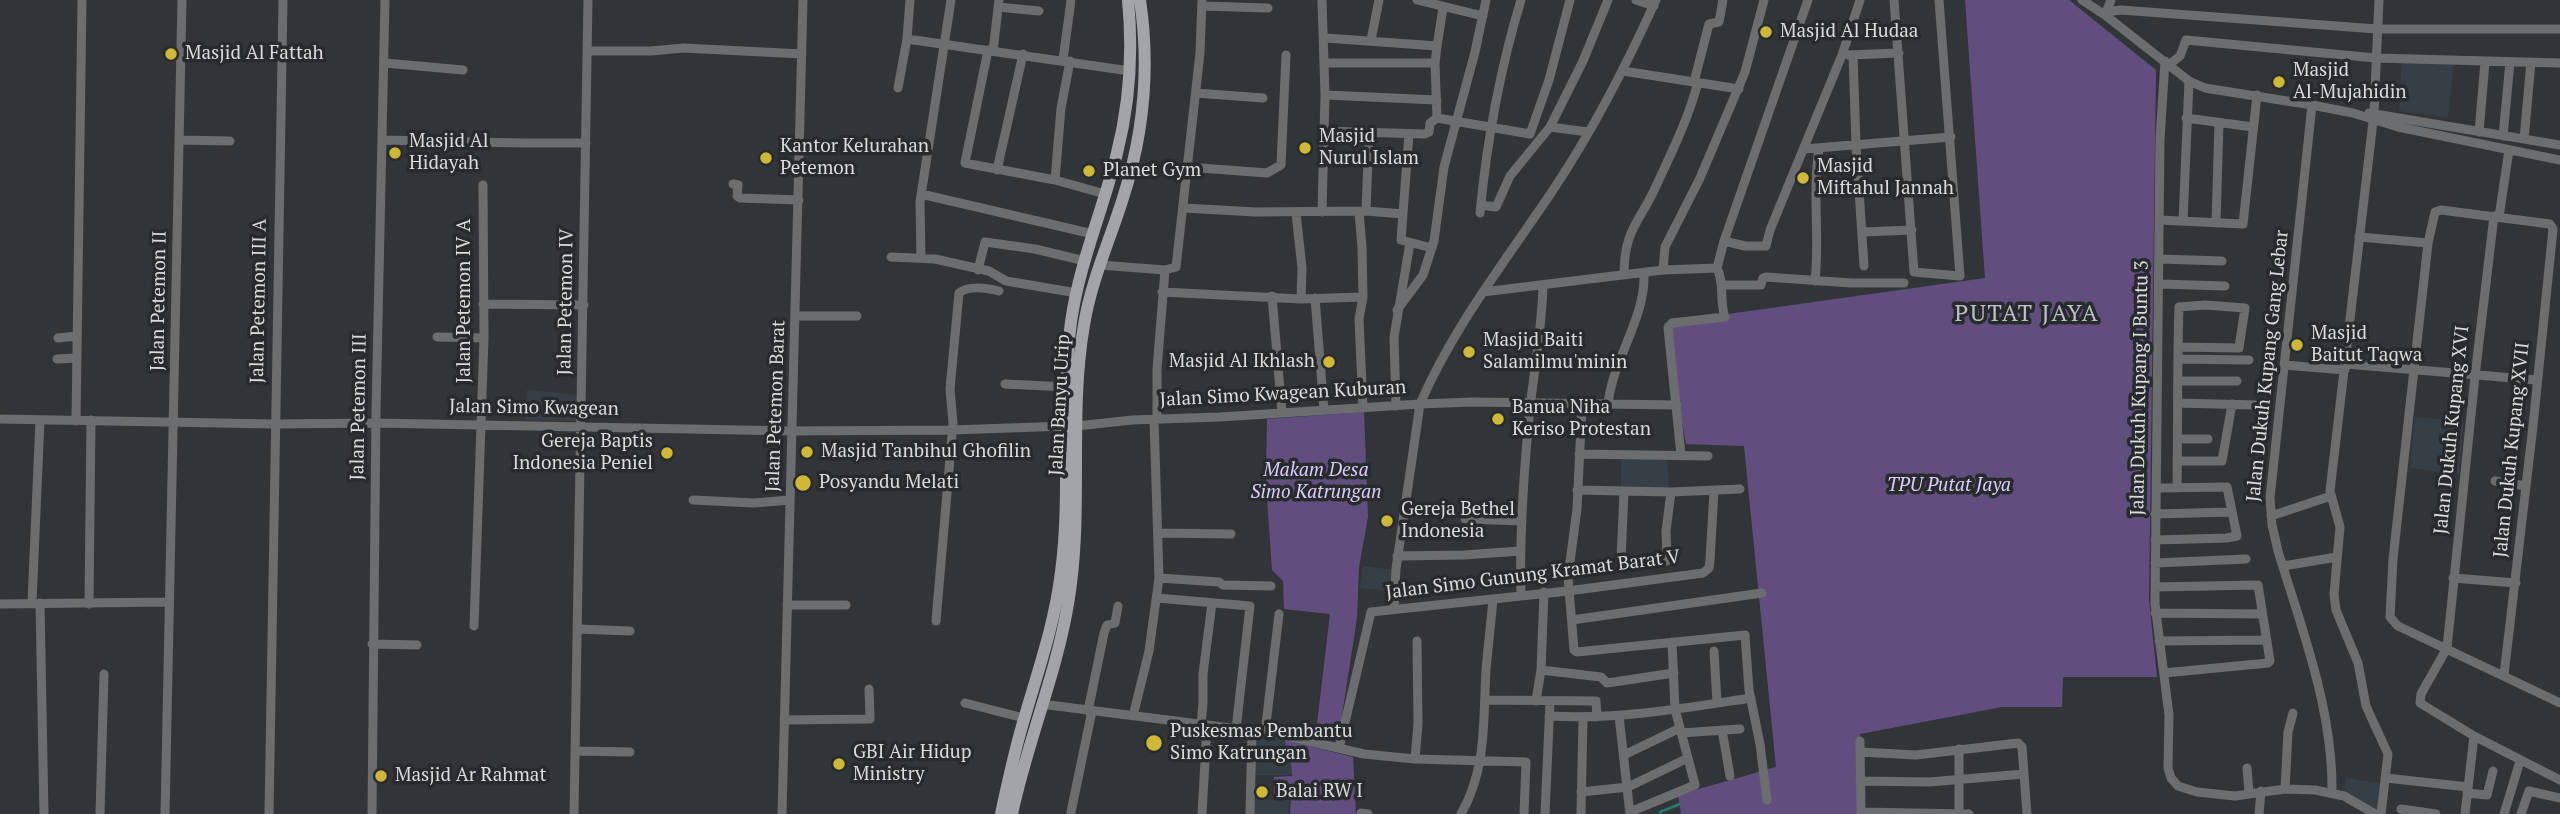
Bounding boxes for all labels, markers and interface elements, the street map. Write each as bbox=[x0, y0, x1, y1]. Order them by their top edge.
place label: Masjid Al Hudaa bbox=[1780, 21, 1918, 43]
marker: Masjid Al Hudaa bbox=[1758, 24, 1774, 40]
place label: Masjid Al Fattah bbox=[185, 43, 324, 65]
marker: Masjid Al Fattah bbox=[163, 46, 179, 62]
place label: Masjid Al-Mujahidin bbox=[2293, 60, 2407, 104]
marker: Masjid Al-Mujahidin bbox=[2271, 74, 2287, 90]
place label: Masjid Nurul Islam bbox=[1319, 126, 1419, 170]
place label: Masjid Al Hidayah bbox=[409, 131, 488, 175]
place label: Kantor Kelurahan Petemon bbox=[780, 136, 929, 180]
marker: Masjid Nurul Islam bbox=[1297, 140, 1313, 156]
marker: Masjid Al Hidayah bbox=[387, 145, 403, 161]
marker: Kantor Kelurahan Petemon bbox=[758, 150, 774, 166]
place label: Masjid Miftahul Jannah bbox=[1817, 156, 1954, 200]
place label: Planet Gym bbox=[1103, 160, 1201, 182]
marker: Planet Gym bbox=[1081, 163, 1097, 179]
marker: Masjid Miftahul Jannah bbox=[1795, 170, 1811, 186]
street label: Jalan Petemon III A bbox=[246, 218, 272, 384]
street label: Jalan Petemon IV A bbox=[454, 219, 476, 383]
street label: Jalan Petemon IV bbox=[553, 228, 579, 376]
street label: Jalan Dukuh Kupang Gang Lebar bbox=[2242, 229, 2294, 503]
street label: Jalan Petemon II bbox=[146, 231, 172, 371]
street label: Jalan Dukuh Kupang I Buntu 3 bbox=[2126, 260, 2154, 516]
district label: PUTAT JAYA bbox=[1956, 300, 2098, 328]
street label: Jalan Petemon Barat bbox=[762, 320, 790, 492]
place label: Masjid Baitut Taqwa bbox=[2311, 323, 2422, 367]
street label: Jalan Dukuh Kupang XVI bbox=[2430, 324, 2474, 536]
place label: Masjid Baiti Salamilmu'minin bbox=[1483, 330, 1627, 374]
street label: Jalan Petemon III bbox=[346, 333, 372, 481]
street label: Jalan Banyu Urip bbox=[1045, 334, 1075, 476]
marker: Masjid Baitut Taqwa bbox=[2289, 337, 2305, 353]
street label: Jalan Dukuh Kupang XVII bbox=[2489, 341, 2535, 559]
marker: Masjid Baiti Salamilmu'minin bbox=[1461, 344, 1477, 360]
place label: Masjid Al Ikhlash bbox=[1169, 351, 1315, 373]
marker: Masjid Al Ikhlash bbox=[1321, 354, 1337, 370]
street label: Jalan Simo Kwagean Kuburan bbox=[1159, 376, 1407, 412]
street label: Jalan Simo Kwagean bbox=[449, 395, 619, 421]
place label: Banua Niha Keriso Protestan bbox=[1512, 397, 1651, 441]
marker: Banua Niha Keriso Protestan bbox=[1490, 411, 1506, 427]
place label: Gereja Baptis Indonesia Peniel bbox=[512, 431, 653, 475]
place label: Masjid Tanbihul Ghofilin bbox=[821, 441, 1031, 463]
marker: Masjid Tanbihul Ghofilin bbox=[799, 444, 815, 460]
marker: Gereja Baptis Indonesia Peniel bbox=[659, 445, 675, 461]
park label: Makam Desa Simo Katrungan bbox=[1250, 460, 1382, 504]
place label: Posyandu Melati bbox=[819, 472, 959, 494]
marker: Posyandu Melati bbox=[793, 473, 813, 493]
park label: TPU Putat Jaya bbox=[1887, 475, 2011, 497]
place label: Gereja Bethel Indonesia bbox=[1401, 499, 1515, 543]
marker: Gereja Bethel Indonesia bbox=[1379, 513, 1395, 529]
street label: Jalan Simo Gunung Kramat Barat V bbox=[1384, 546, 1682, 604]
place label: Puskesmas Pembantu Simo Katrungan bbox=[1170, 721, 1353, 765]
marker: Puskesmas Pembantu Simo Katrungan bbox=[1144, 733, 1164, 753]
place label: GBI Air Hidup Ministry bbox=[853, 742, 971, 786]
marker: GBI Air Hidup Ministry bbox=[831, 756, 847, 772]
place label: Masjid Ar Rahmat bbox=[395, 765, 546, 787]
marker: Masjid Ar Rahmat bbox=[373, 768, 389, 784]
place label: Balai RW I bbox=[1276, 781, 1363, 803]
marker: Balai RW I bbox=[1254, 784, 1270, 800]

